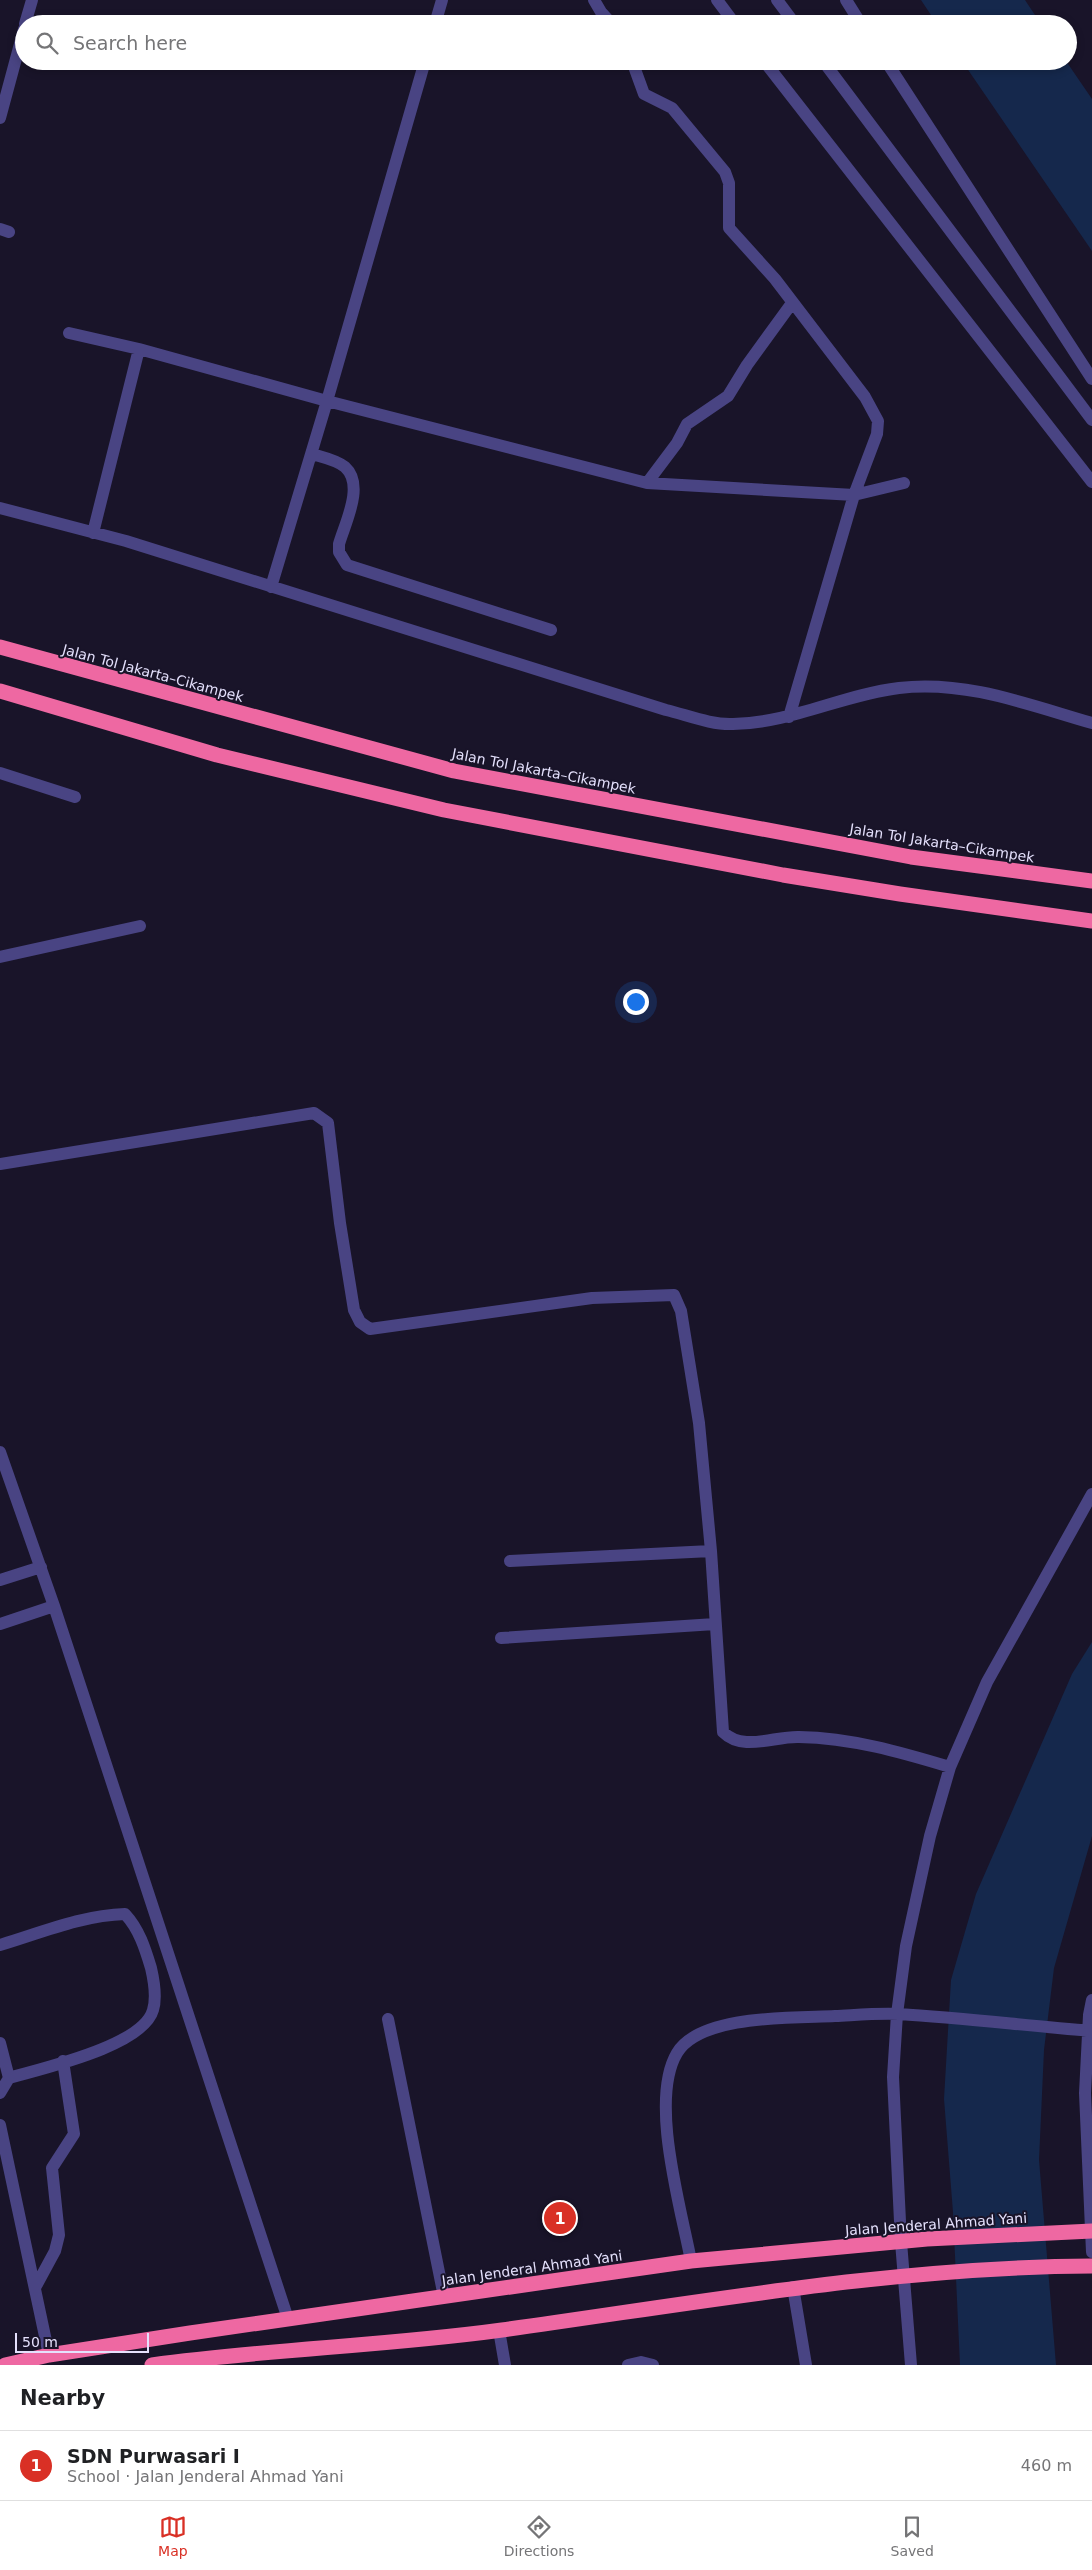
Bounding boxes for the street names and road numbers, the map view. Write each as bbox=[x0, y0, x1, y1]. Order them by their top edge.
street label: Jalan Tol Jakarta–Cikampek bbox=[60, 641, 246, 705]
street label: Jalan Tol Jakarta–Cikampek bbox=[450, 745, 638, 797]
street label: Jalan Tol Jakarta–Cikampek bbox=[847, 820, 1036, 866]
street label: Jalan Jenderal Ahmad Yani bbox=[844, 2210, 1027, 2238]
street label: Jalan Jenderal Ahmad Yani bbox=[440, 2247, 623, 2289]

